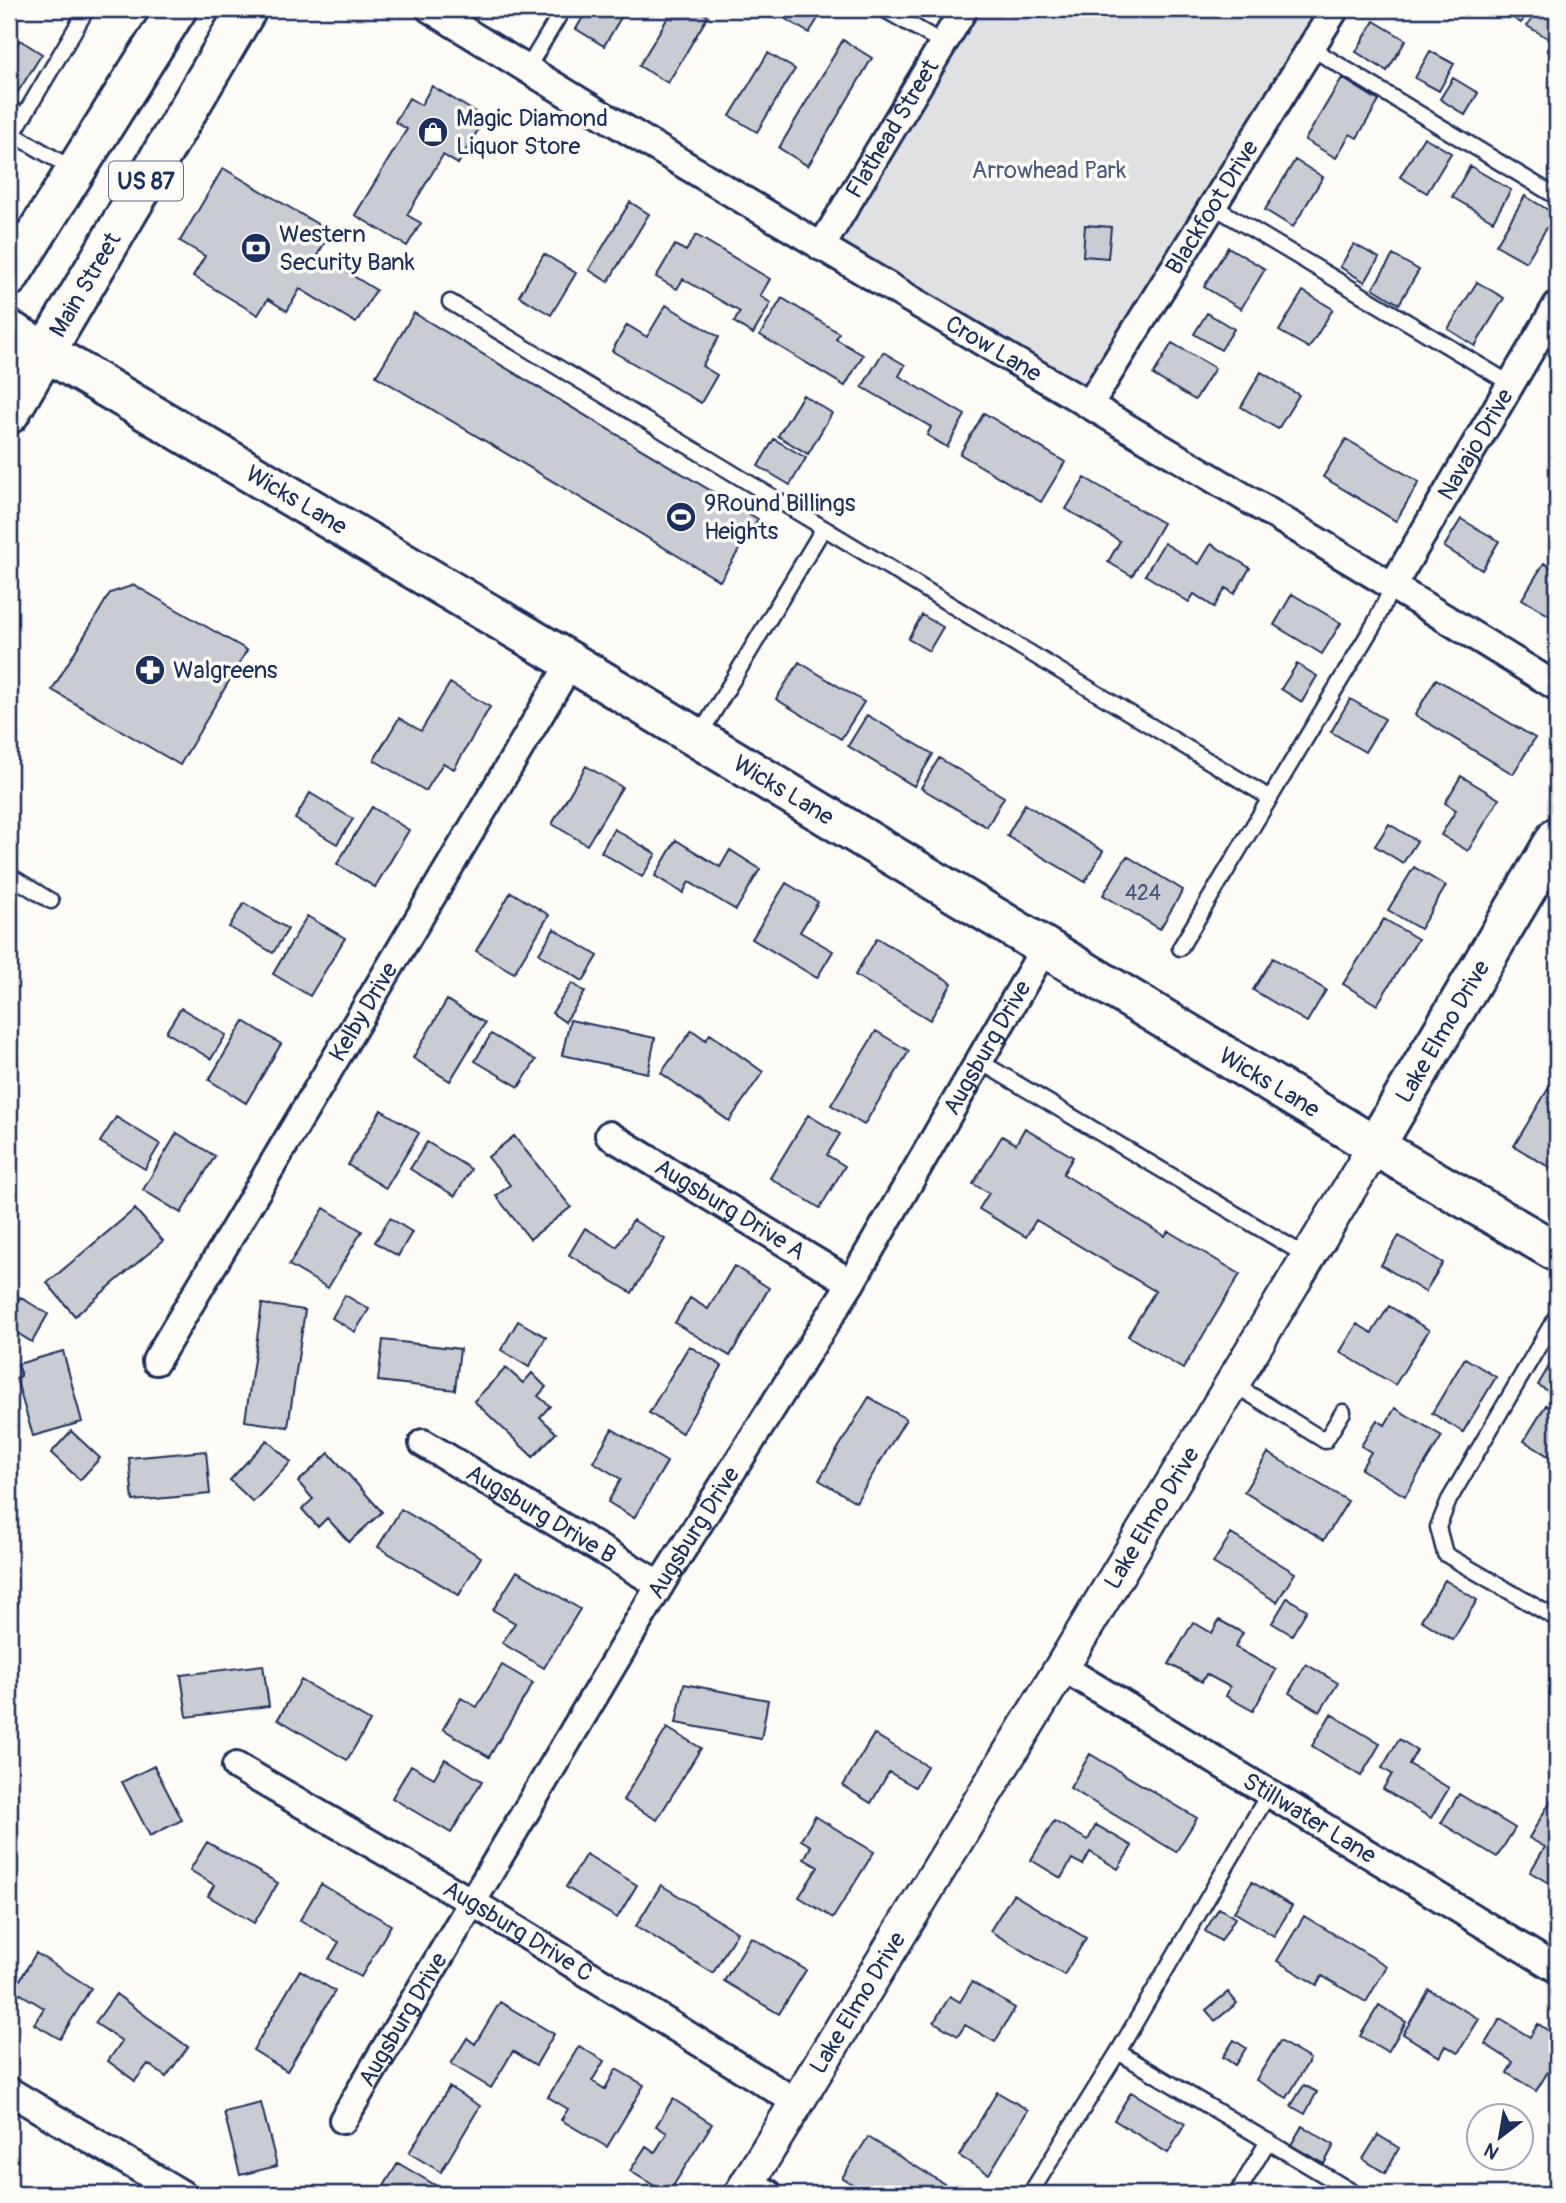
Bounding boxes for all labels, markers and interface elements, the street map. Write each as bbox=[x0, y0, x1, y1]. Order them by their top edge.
street label: Flathead Street bbox=[840, 54, 945, 204]
place label: Magic Diamond Liquor Store bbox=[456, 104, 608, 161]
shop icon: Magic Diamond Liquor Store bbox=[416, 115, 450, 149]
street label: Blackfoot Drive bbox=[1160, 135, 1265, 280]
park label: Arrowhead Park bbox=[972, 156, 1126, 185]
road number: US 87 bbox=[109, 162, 183, 200]
place label: Western Security Bank bbox=[279, 220, 415, 277]
street label: Main Street bbox=[43, 227, 128, 342]
bank icon: Western Security Bank bbox=[239, 231, 273, 265]
street label: Crow Lane bbox=[940, 309, 1047, 389]
street label: Navajo Drive bbox=[1432, 383, 1520, 506]
street label: Wicks Lane bbox=[241, 459, 352, 541]
place label: 9Round Billings Heights bbox=[704, 489, 856, 546]
sports icon: 9Round Billings Heights bbox=[664, 500, 698, 534]
pharmacy icon: Walgreens bbox=[133, 653, 167, 687]
place label: Walgreens bbox=[173, 656, 278, 685]
street label: Wicks Lane bbox=[728, 749, 839, 832]
house number: 424 bbox=[1125, 880, 1161, 907]
street label: Lake Elmo Drive bbox=[1390, 955, 1496, 1108]
street label: Kelby Drive bbox=[323, 957, 404, 1067]
street label: Augsburg Drive bbox=[937, 975, 1038, 1120]
street label: Wicks Lane bbox=[1214, 1041, 1325, 1124]
street label: Augsburg Drive A bbox=[649, 1152, 811, 1267]
street label: Lake Elmo Drive bbox=[1098, 1442, 1206, 1595]
street label: Augsburg Drive B bbox=[461, 1458, 621, 1570]
street label: Augsburg Drive bbox=[641, 1461, 746, 1604]
street label: Stillwater Lane bbox=[1237, 1767, 1381, 1870]
street label: Augsburg Drive C bbox=[438, 1875, 598, 1988]
street label: Lake Elmo Drive bbox=[804, 1927, 912, 2079]
street label: Augsburg Drive bbox=[352, 1947, 454, 2092]
north arrow bbox=[1464, 2102, 1534, 2172]
text: N bbox=[1480, 2137, 1503, 2164]

